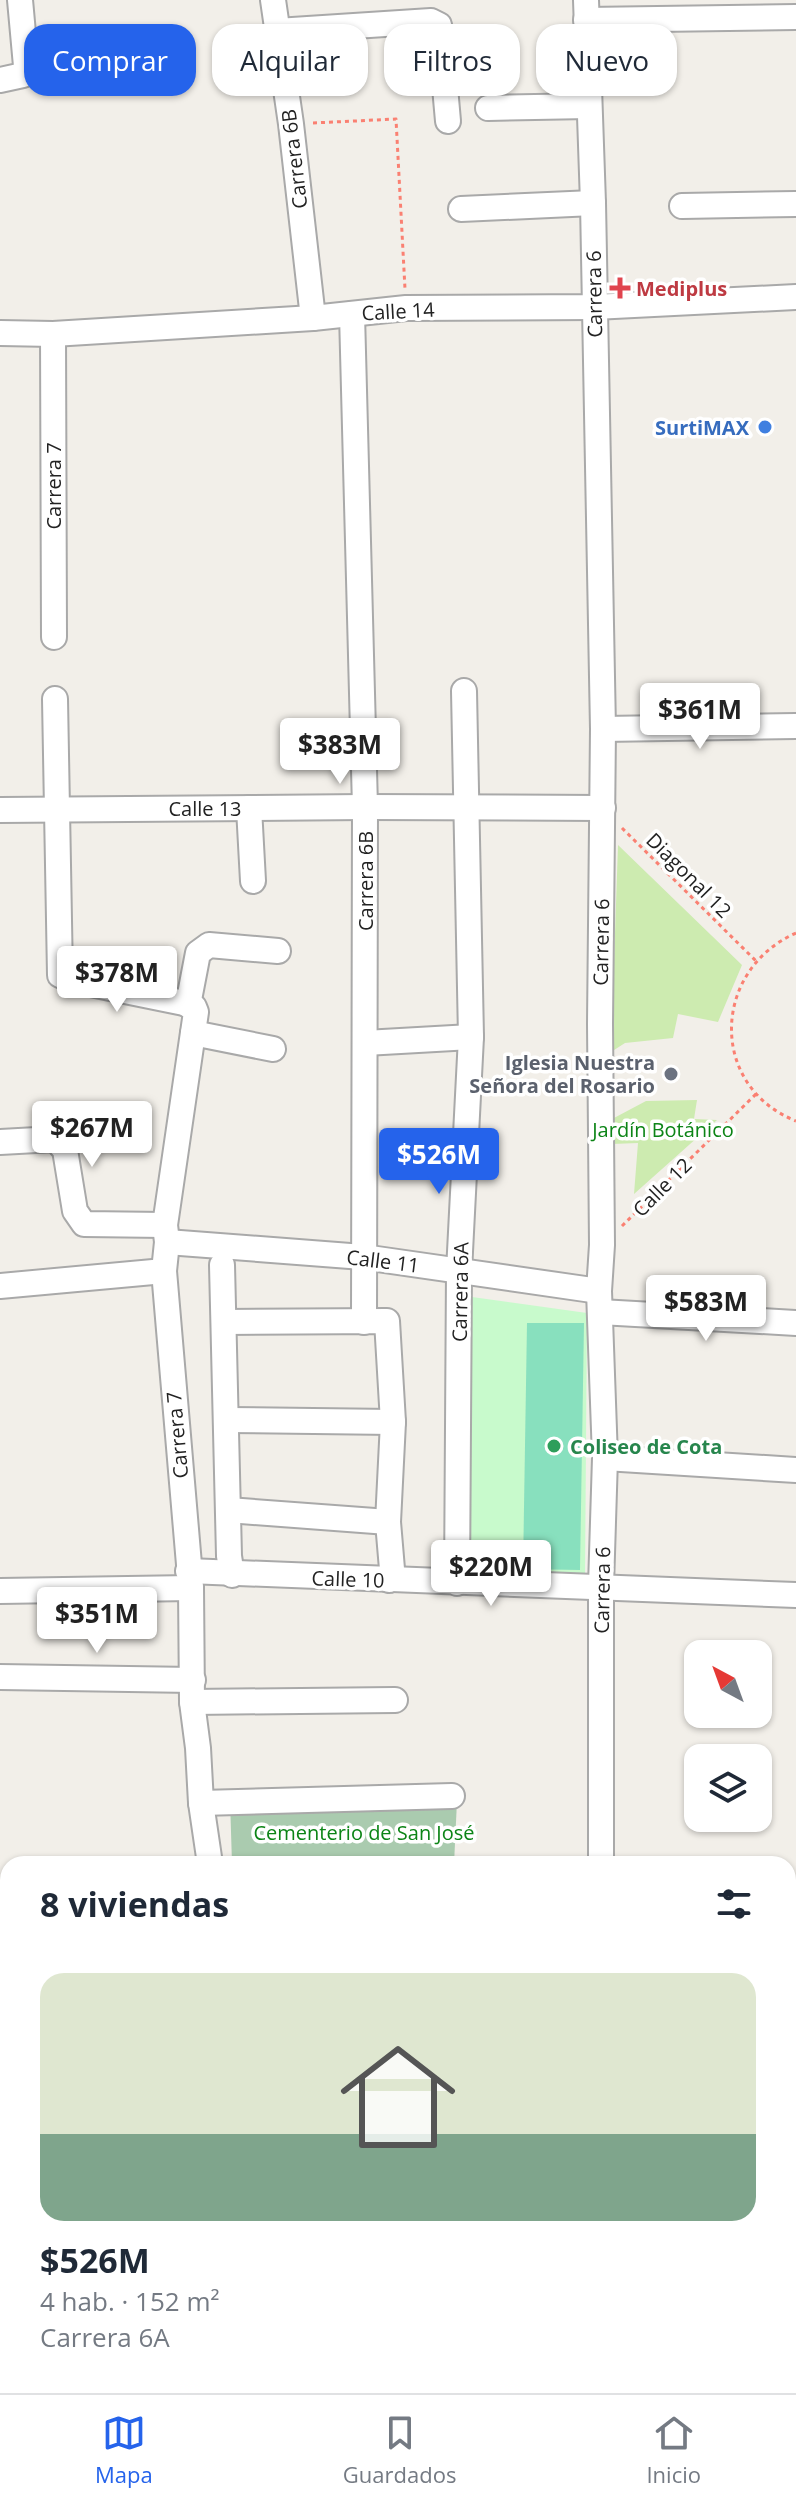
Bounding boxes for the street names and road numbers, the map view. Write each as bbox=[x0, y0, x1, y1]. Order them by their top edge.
street label: Carrera 6B bbox=[274, 108, 314, 210]
street label: Carrera 6 bbox=[580, 250, 608, 338]
street label: Calle 14 bbox=[361, 296, 436, 326]
street label: Carrera 7 bbox=[40, 442, 67, 530]
street label: Calle 13 bbox=[168, 795, 242, 822]
street label: Diagonal 12 bbox=[641, 827, 737, 923]
street label: Carrera 6B bbox=[352, 831, 379, 931]
street label: Carrera 6 bbox=[587, 898, 615, 986]
street label: Calle 12 bbox=[627, 1152, 697, 1222]
street label: Carrera 6A bbox=[446, 1241, 474, 1342]
street label: Calle 11 bbox=[345, 1243, 421, 1279]
street label: Carrera 7 bbox=[160, 1390, 194, 1480]
street label: Carrera 6 bbox=[588, 1546, 616, 1634]
street label: Calle 10 bbox=[311, 1564, 385, 1594]

